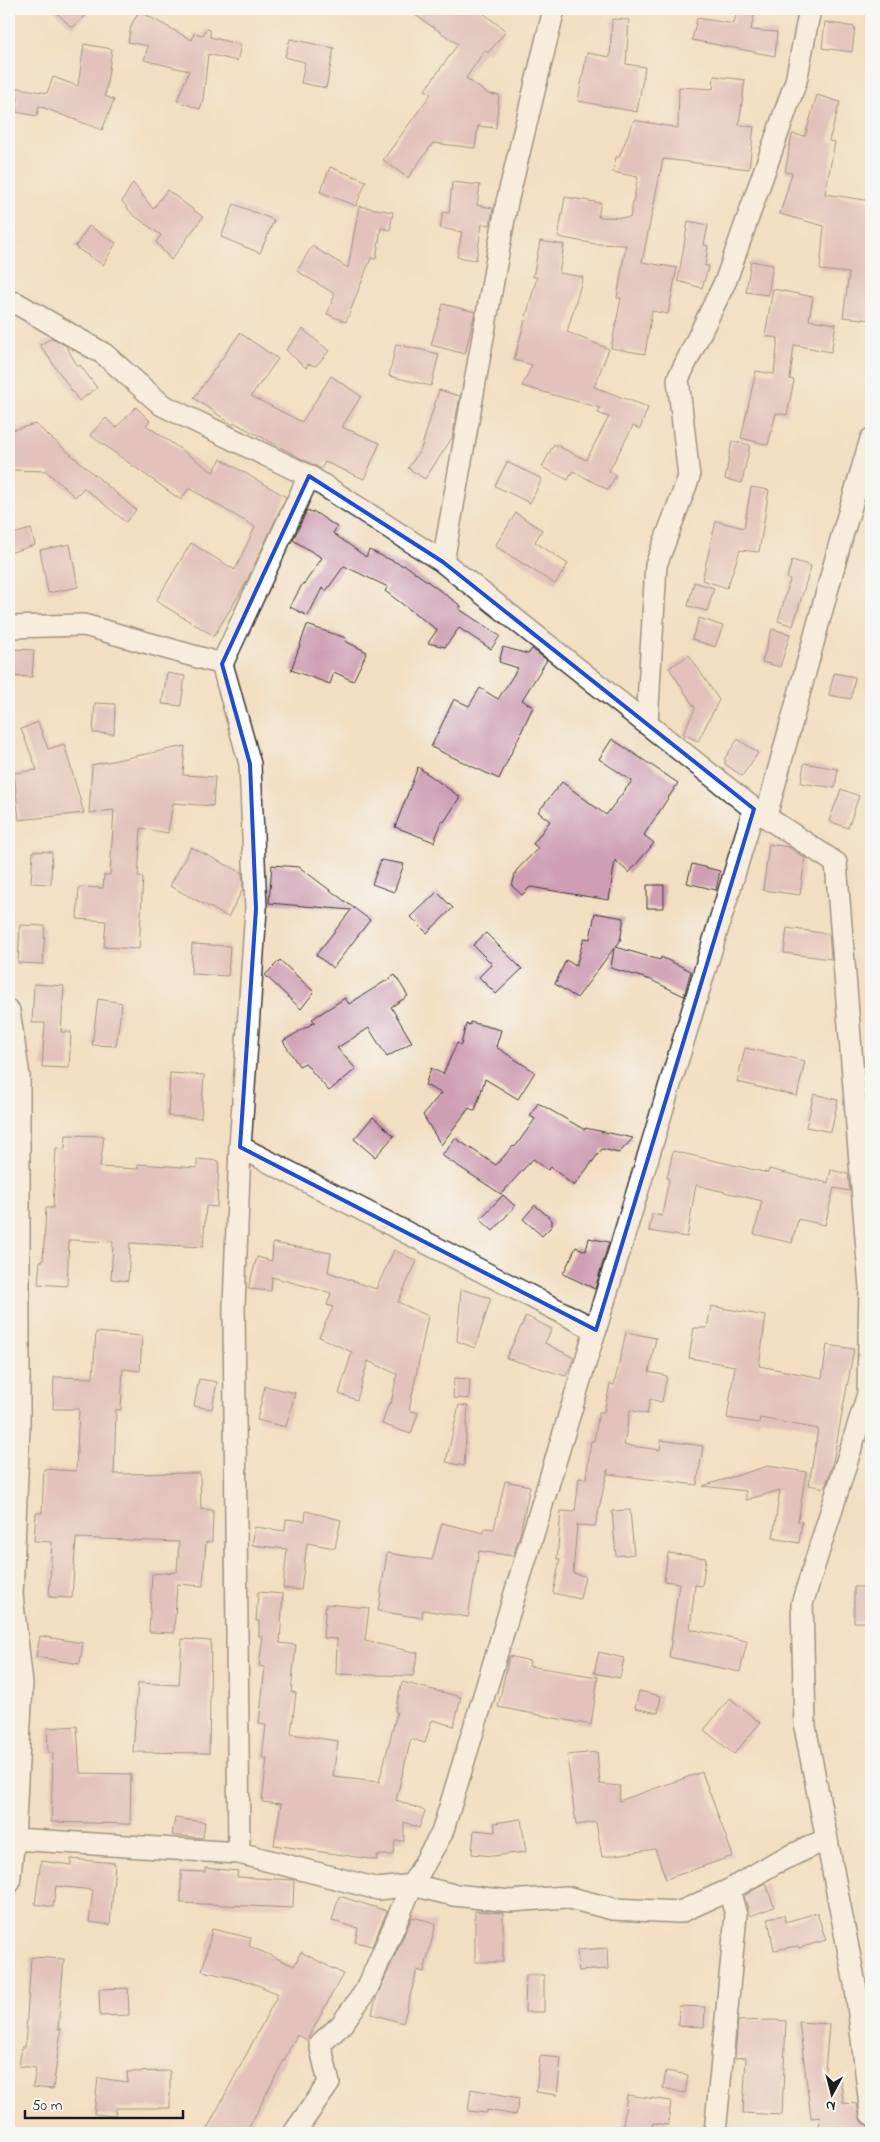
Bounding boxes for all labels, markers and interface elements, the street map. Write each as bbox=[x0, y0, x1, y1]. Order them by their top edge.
north arrow bbox=[808, 2070, 858, 2120]
scale bar bbox=[25, 2087, 182, 2119]
text: N bbox=[825, 2094, 837, 2116]
text: 50 m bbox=[32, 2095, 63, 2117]

